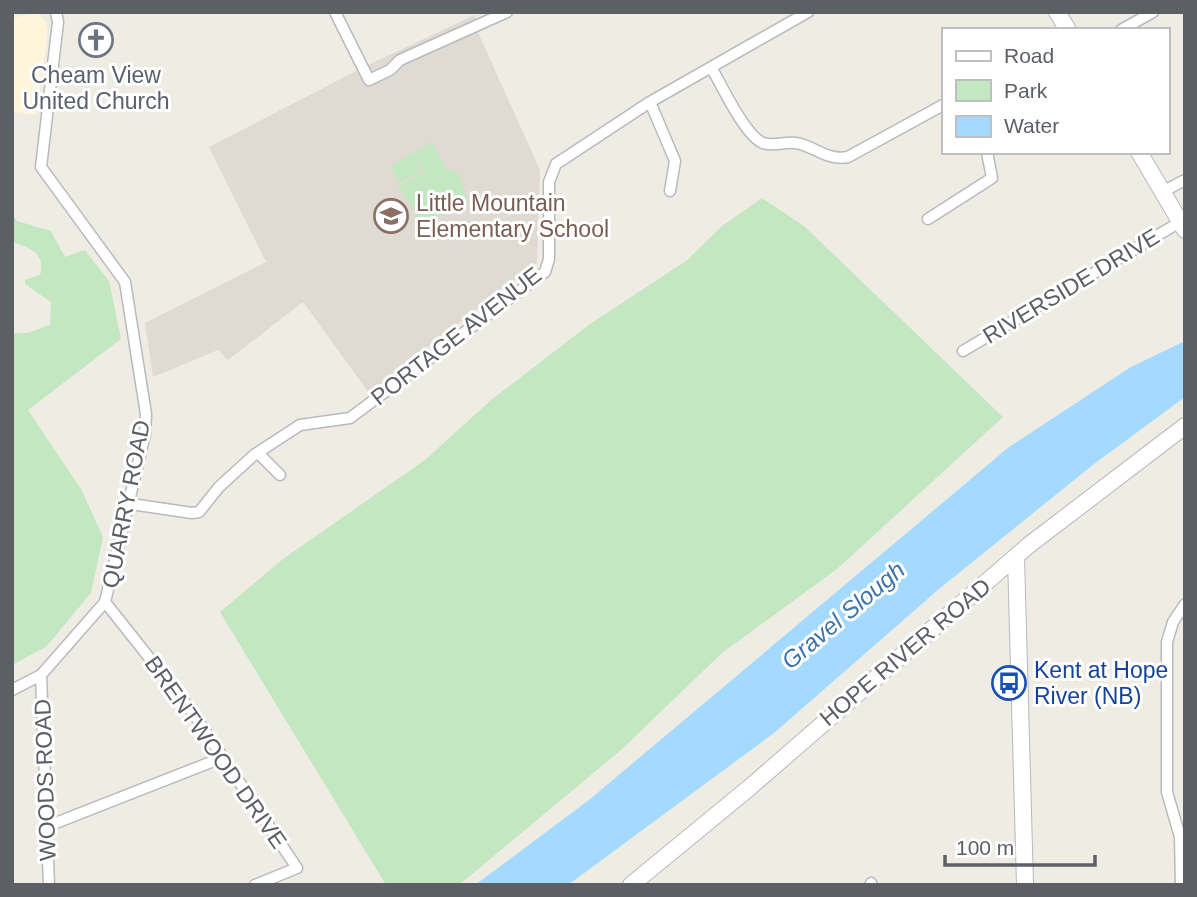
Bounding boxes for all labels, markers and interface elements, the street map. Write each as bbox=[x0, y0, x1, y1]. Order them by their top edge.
church icon: Cheam View United Church bbox=[77, 21, 115, 59]
legend bbox=[942, 28, 1169, 154]
text: Road bbox=[1004, 44, 1054, 67]
place label: Cheam View United Church bbox=[22, 62, 170, 114]
text: Park bbox=[1004, 79, 1048, 102]
text: Water bbox=[1004, 114, 1059, 137]
place label: Little Mountain Elementary School bbox=[416, 190, 609, 242]
school or university icon: Little Mountain Elementary School bbox=[372, 197, 410, 235]
street label: RIVERSIDE DRIVE bbox=[978, 223, 1164, 349]
street label: PORTAGE AVENUE bbox=[366, 262, 546, 410]
street label: QUARRY ROAD bbox=[97, 418, 155, 590]
water label: Gravel Slough bbox=[776, 556, 910, 674]
street label: HOPE RIVER ROAD bbox=[814, 573, 996, 731]
street label: BRENTWOOD DRIVE bbox=[140, 651, 292, 853]
place label: Kent at Hope River (NB) bbox=[1034, 657, 1168, 709]
bus stop icon: Kent at Hope River (NB) bbox=[990, 664, 1028, 702]
street label: WOODS ROAD bbox=[29, 698, 61, 862]
scale bar bbox=[945, 824, 1096, 868]
text: 100 m bbox=[956, 836, 1014, 859]

